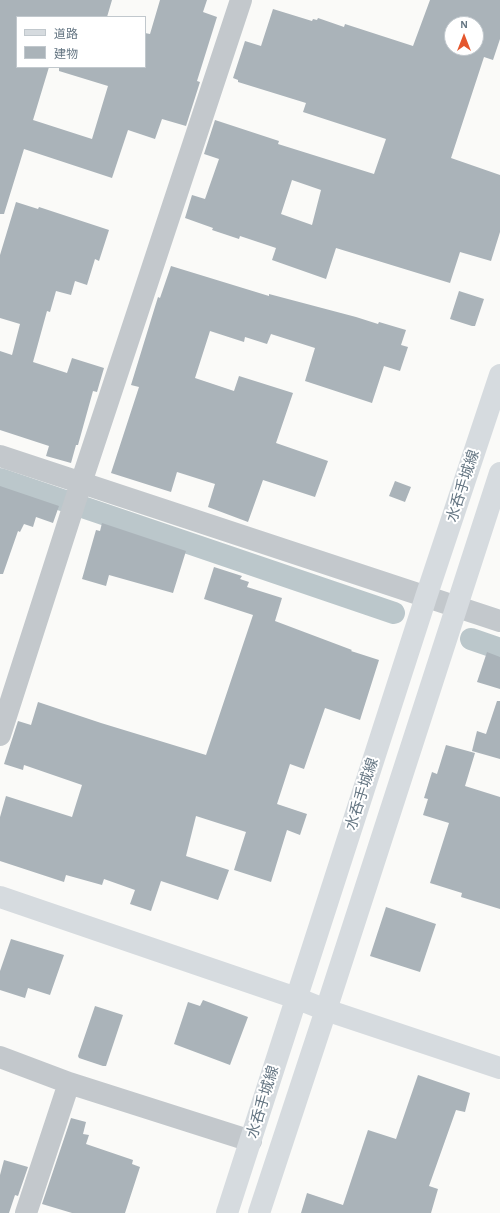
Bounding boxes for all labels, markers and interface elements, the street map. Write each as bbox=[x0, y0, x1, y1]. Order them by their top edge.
legend bbox=[16, 16, 146, 68]
north arrow bbox=[444, 16, 484, 56]
text: N bbox=[460, 19, 468, 30]
text: 道路 bbox=[54, 28, 78, 40]
text: 建物 bbox=[54, 48, 78, 60]
street label: 水呑手城線 bbox=[443, 448, 483, 524]
street label: 水呑手城線 bbox=[342, 756, 382, 832]
street label: 水呑手城線 bbox=[243, 1064, 283, 1140]

